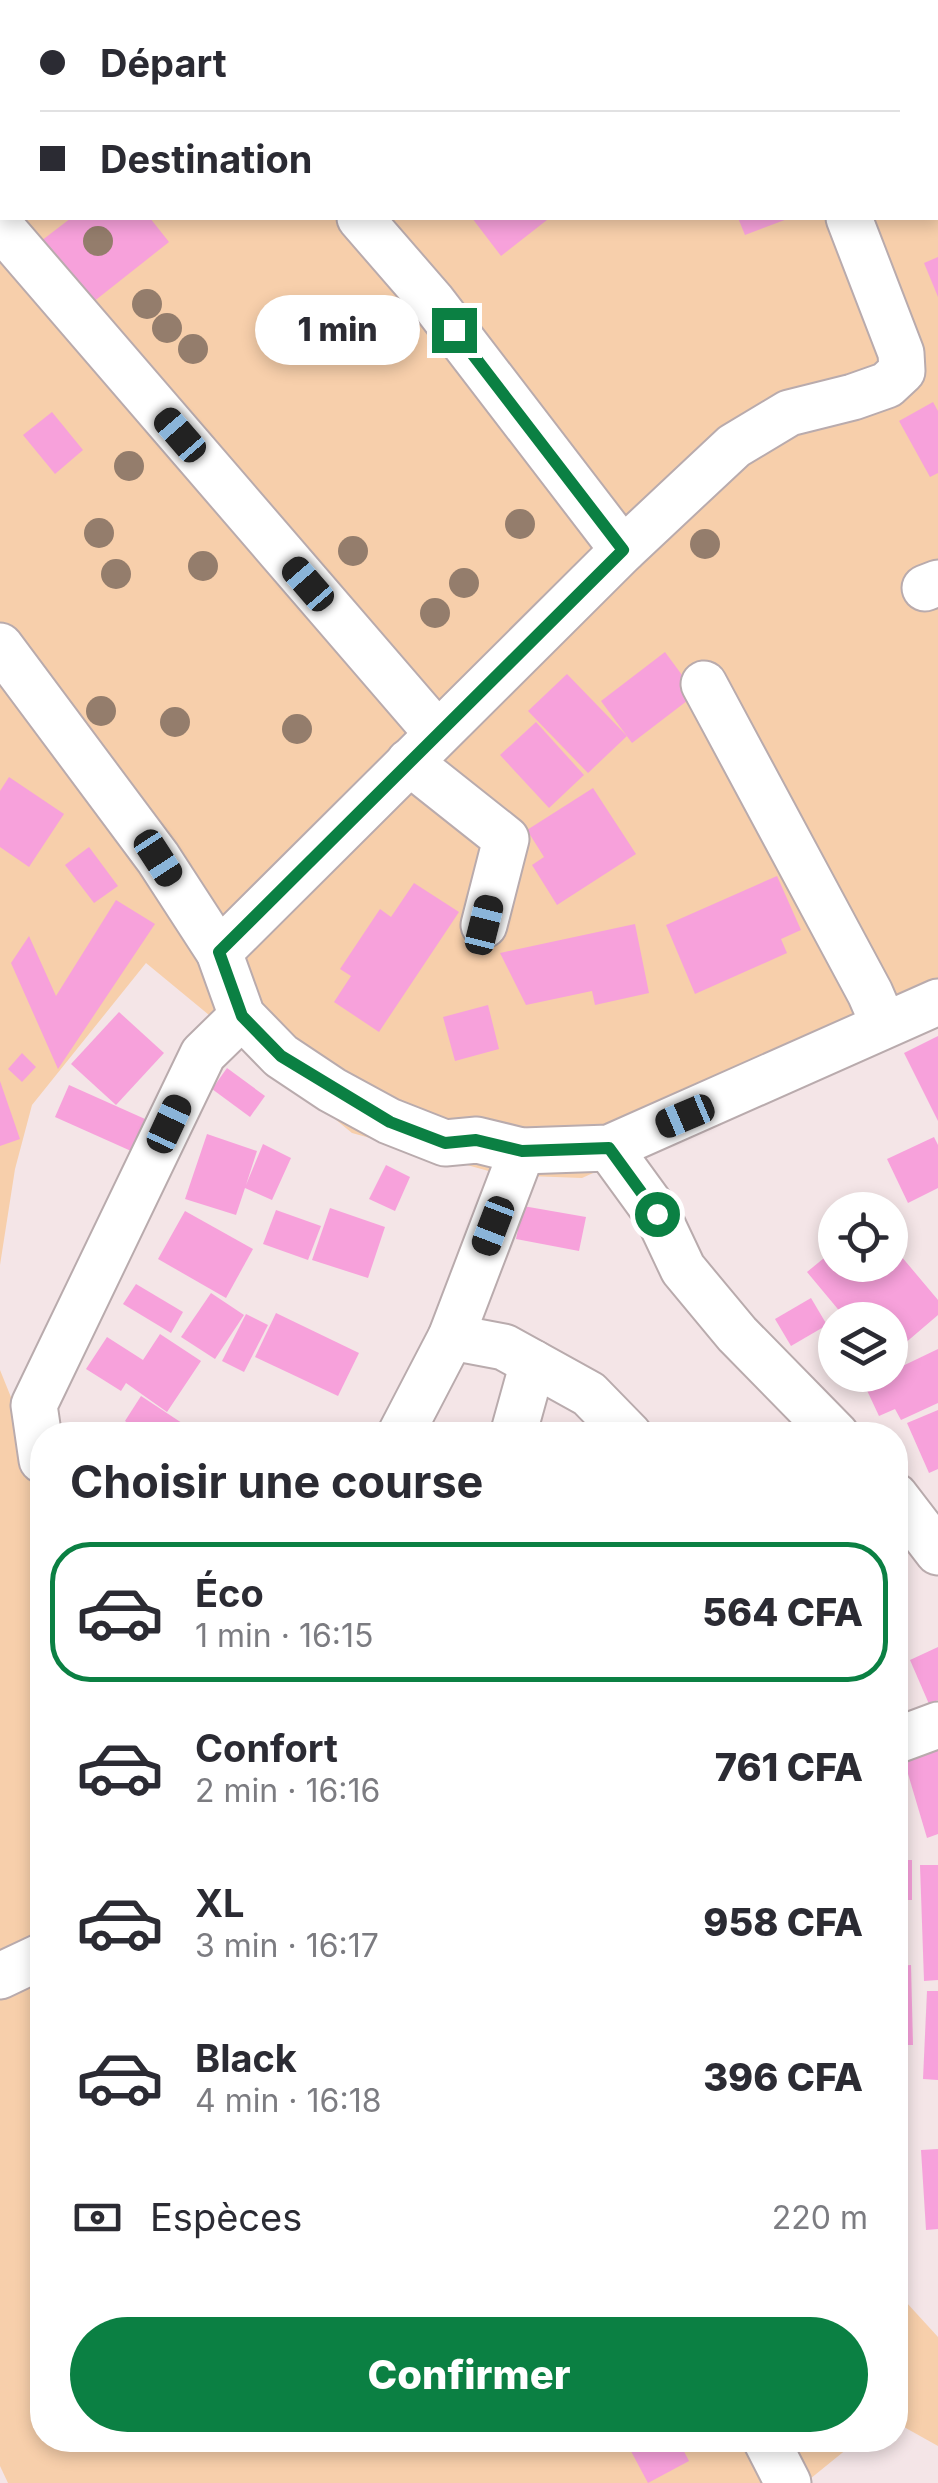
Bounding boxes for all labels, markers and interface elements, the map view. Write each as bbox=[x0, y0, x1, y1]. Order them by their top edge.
text: Départ bbox=[100, 40, 227, 86]
text: Destination bbox=[100, 136, 312, 182]
callout: 1 min bbox=[254, 295, 419, 365]
route end bbox=[432, 308, 477, 353]
text: 1 min bbox=[297, 310, 378, 349]
car bbox=[149, 403, 211, 467]
car bbox=[277, 552, 339, 616]
car bbox=[129, 825, 187, 891]
car bbox=[462, 892, 506, 958]
car bbox=[143, 1090, 195, 1158]
car bbox=[652, 1090, 718, 1142]
route start bbox=[635, 1192, 680, 1237]
map controls bbox=[818, 1192, 908, 1392]
button: locate bbox=[818, 1192, 908, 1282]
car bbox=[468, 1193, 518, 1259]
button: layers bbox=[818, 1302, 908, 1392]
text: Choisir une course bbox=[70, 1454, 483, 1509]
icon: car bbox=[75, 1567, 165, 1657]
text: Éco bbox=[195, 1570, 264, 1616]
text: 564 CFA bbox=[702, 1589, 863, 1635]
text: 1 min · 16:15 bbox=[195, 1616, 373, 1655]
icon: car bbox=[75, 1722, 165, 1812]
text: Confort bbox=[195, 1725, 338, 1771]
text: 761 CFA bbox=[715, 1744, 863, 1790]
text: 2 min · 16:16 bbox=[195, 1771, 380, 1810]
icon: car bbox=[75, 1877, 165, 1967]
text: XL bbox=[195, 1880, 245, 1926]
text: 958 CFA bbox=[703, 1899, 863, 1945]
text: 3 min · 16:17 bbox=[195, 1926, 379, 1965]
icon: car bbox=[75, 2032, 165, 2122]
text: Black bbox=[195, 2035, 297, 2081]
text: 396 CFA bbox=[703, 2054, 863, 2100]
text: 4 min · 16:18 bbox=[195, 2081, 381, 2120]
icon: cash bbox=[70, 2190, 125, 2245]
text: Espèces bbox=[150, 2194, 302, 2240]
text: 220 m bbox=[772, 2198, 868, 2237]
button: Confirmer bbox=[70, 2317, 868, 2432]

